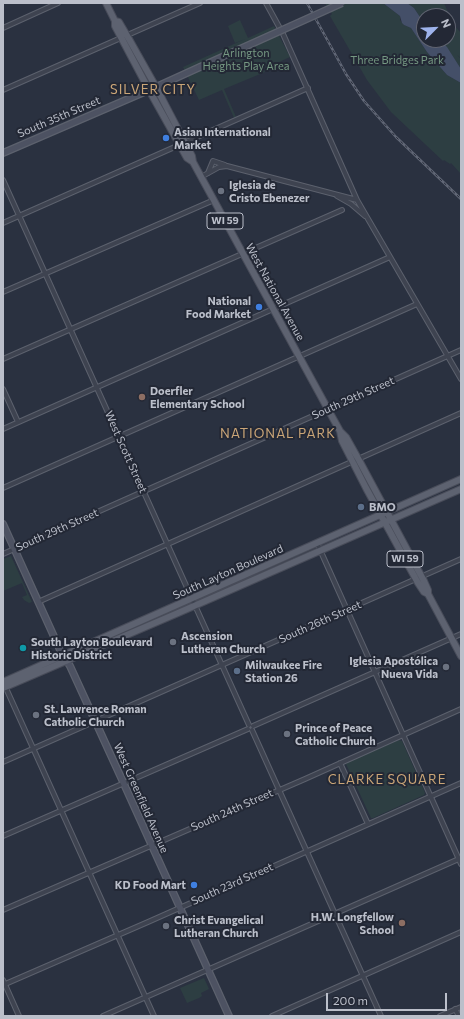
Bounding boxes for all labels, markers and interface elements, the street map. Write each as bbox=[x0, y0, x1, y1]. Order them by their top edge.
north arrow bbox=[416, 8, 456, 48]
text: N bbox=[439, 17, 454, 30]
park label: Arlington Heights Play Area bbox=[202, 46, 290, 72]
park label: Three Bridges Park bbox=[350, 53, 444, 67]
district label: SILVER CITY bbox=[110, 82, 196, 98]
street label: South 35th Street bbox=[16, 94, 102, 140]
place label: Asian International Market bbox=[174, 125, 271, 151]
marker: Asian International Market bbox=[161, 133, 171, 143]
place label: Iglesia de Cristo Ebenezer bbox=[229, 178, 309, 204]
marker: Iglesia de Cristo Ebenezer bbox=[216, 186, 226, 196]
road number: WI 59 bbox=[207, 213, 243, 229]
street label: West National Avenue bbox=[243, 241, 307, 343]
place label: National Food Market bbox=[186, 294, 251, 320]
marker: National Food Market bbox=[254, 302, 264, 312]
street label: South 29th Street bbox=[310, 374, 396, 422]
place label: Doerfler Elementary School bbox=[150, 384, 245, 410]
marker: Doerfler Elementary School bbox=[137, 392, 147, 402]
street label: West Scott Street bbox=[102, 409, 150, 495]
district label: NATIONAL PARK bbox=[220, 426, 336, 442]
place label: BMO bbox=[369, 500, 396, 514]
marker: BMO bbox=[356, 502, 366, 512]
street label: South 29th Street bbox=[14, 506, 100, 554]
street label: South Layton Boulevard bbox=[171, 542, 285, 602]
road number: WI 59 bbox=[387, 551, 423, 567]
street label: South 26th Street bbox=[277, 598, 363, 646]
place label: Ascension Lutheran Church bbox=[181, 629, 265, 655]
place label: South Layton Boulevard Historic District bbox=[31, 635, 153, 661]
marker: Ascension Lutheran Church bbox=[168, 637, 178, 647]
marker: South Layton Boulevard Historic District bbox=[18, 643, 28, 653]
place label: Iglesia Apostólica Nueva Vida bbox=[349, 654, 438, 680]
place label: Milwaukee Fire Station 26 bbox=[245, 658, 322, 684]
marker: Iglesia Apostólica Nueva Vida bbox=[441, 662, 451, 672]
marker: Milwaukee Fire Station 26 bbox=[232, 666, 242, 676]
place label: St. Lawrence Roman Catholic Church bbox=[44, 702, 147, 728]
marker: St. Lawrence Roman Catholic Church bbox=[31, 710, 41, 720]
place label: Prince of Peace Catholic Church bbox=[295, 721, 376, 747]
marker: Prince of Peace Catholic Church bbox=[282, 729, 292, 739]
street label: West Greenfield Avenue bbox=[111, 741, 171, 855]
district label: CLARKE SQUARE bbox=[328, 772, 446, 788]
street label: South 24th Street bbox=[189, 786, 275, 834]
street label: South 23rd Street bbox=[189, 860, 275, 908]
place label: KD Food Mart bbox=[115, 878, 186, 892]
marker: KD Food Mart bbox=[189, 880, 199, 890]
place label: H.W. Longfellow School bbox=[311, 910, 394, 936]
place label: Christ Evangelical Lutheran Church bbox=[174, 913, 264, 939]
marker: H.W. Longfellow School bbox=[397, 918, 407, 928]
marker: Christ Evangelical Lutheran Church bbox=[161, 921, 171, 931]
scale bar bbox=[328, 985, 449, 1011]
text: 200 m bbox=[333, 993, 368, 1007]

